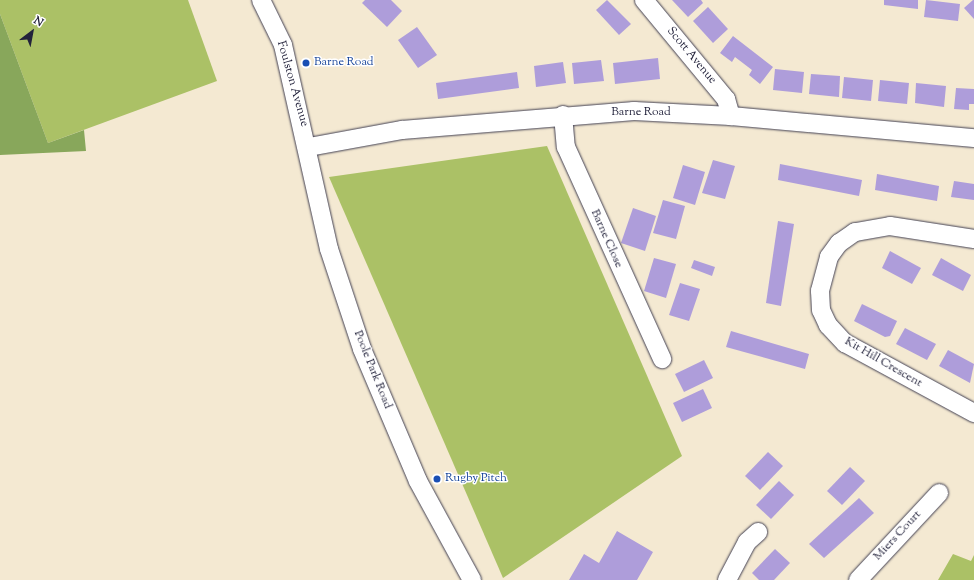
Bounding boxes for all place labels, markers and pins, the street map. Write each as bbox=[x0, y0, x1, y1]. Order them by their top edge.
place label: Barne Road bbox=[314, 56, 374, 70]
marker: Barne Road bbox=[301, 58, 311, 68]
place label: Rugby Pitch bbox=[445, 472, 507, 486]
marker: Rugby Pitch bbox=[432, 474, 442, 484]

